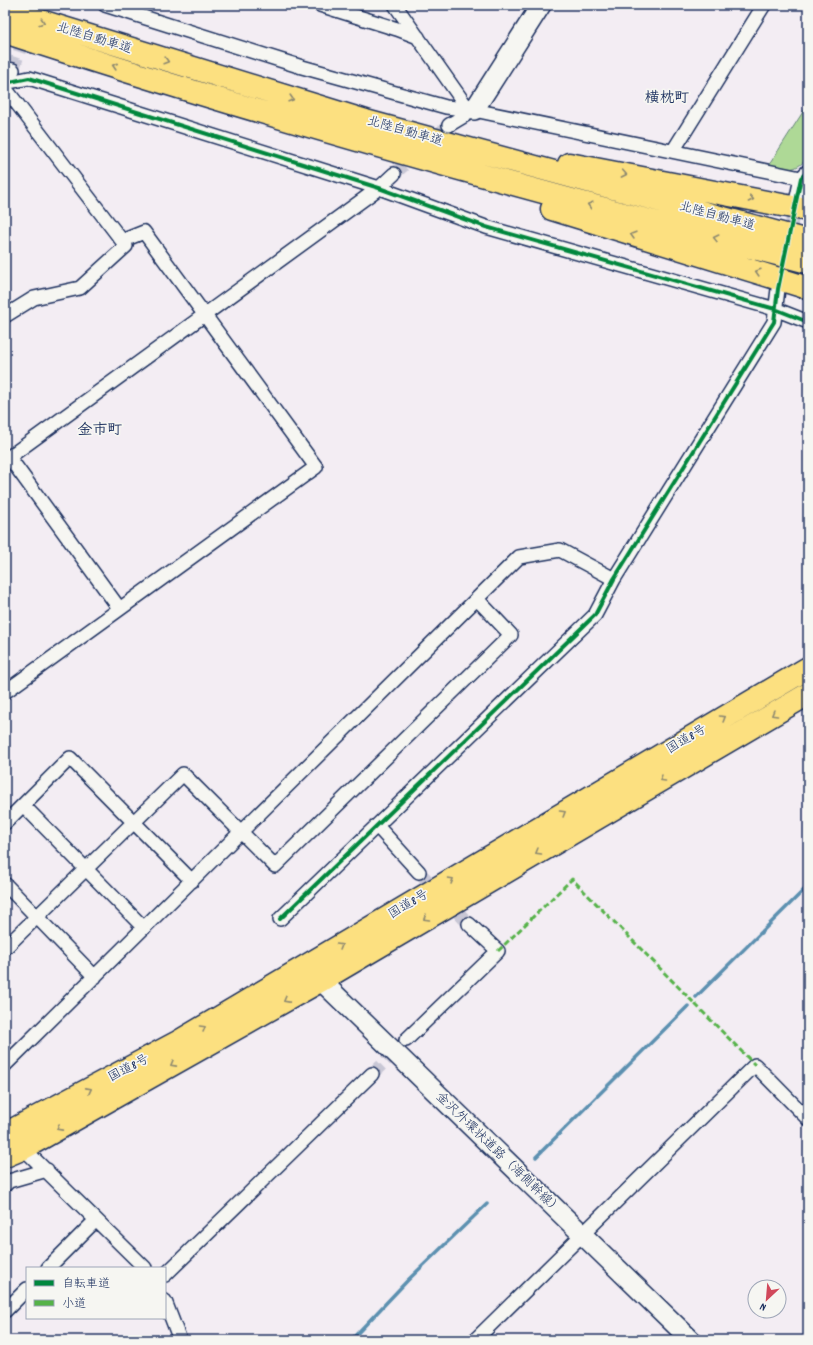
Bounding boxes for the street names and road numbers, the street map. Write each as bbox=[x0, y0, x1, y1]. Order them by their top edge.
street label: 北陸自動車道 bbox=[54, 19, 134, 59]
street label: 北陸自動車道 bbox=[365, 112, 445, 152]
street label: 北陸自動車道 bbox=[677, 198, 757, 236]
street label: 国道8号 bbox=[663, 720, 711, 760]
street label: 国道8号 bbox=[385, 885, 433, 925]
street label: 国道8号 bbox=[105, 1050, 153, 1088]
street label: 金沢外環状道路（海側幹線） bbox=[431, 1088, 565, 1220]

